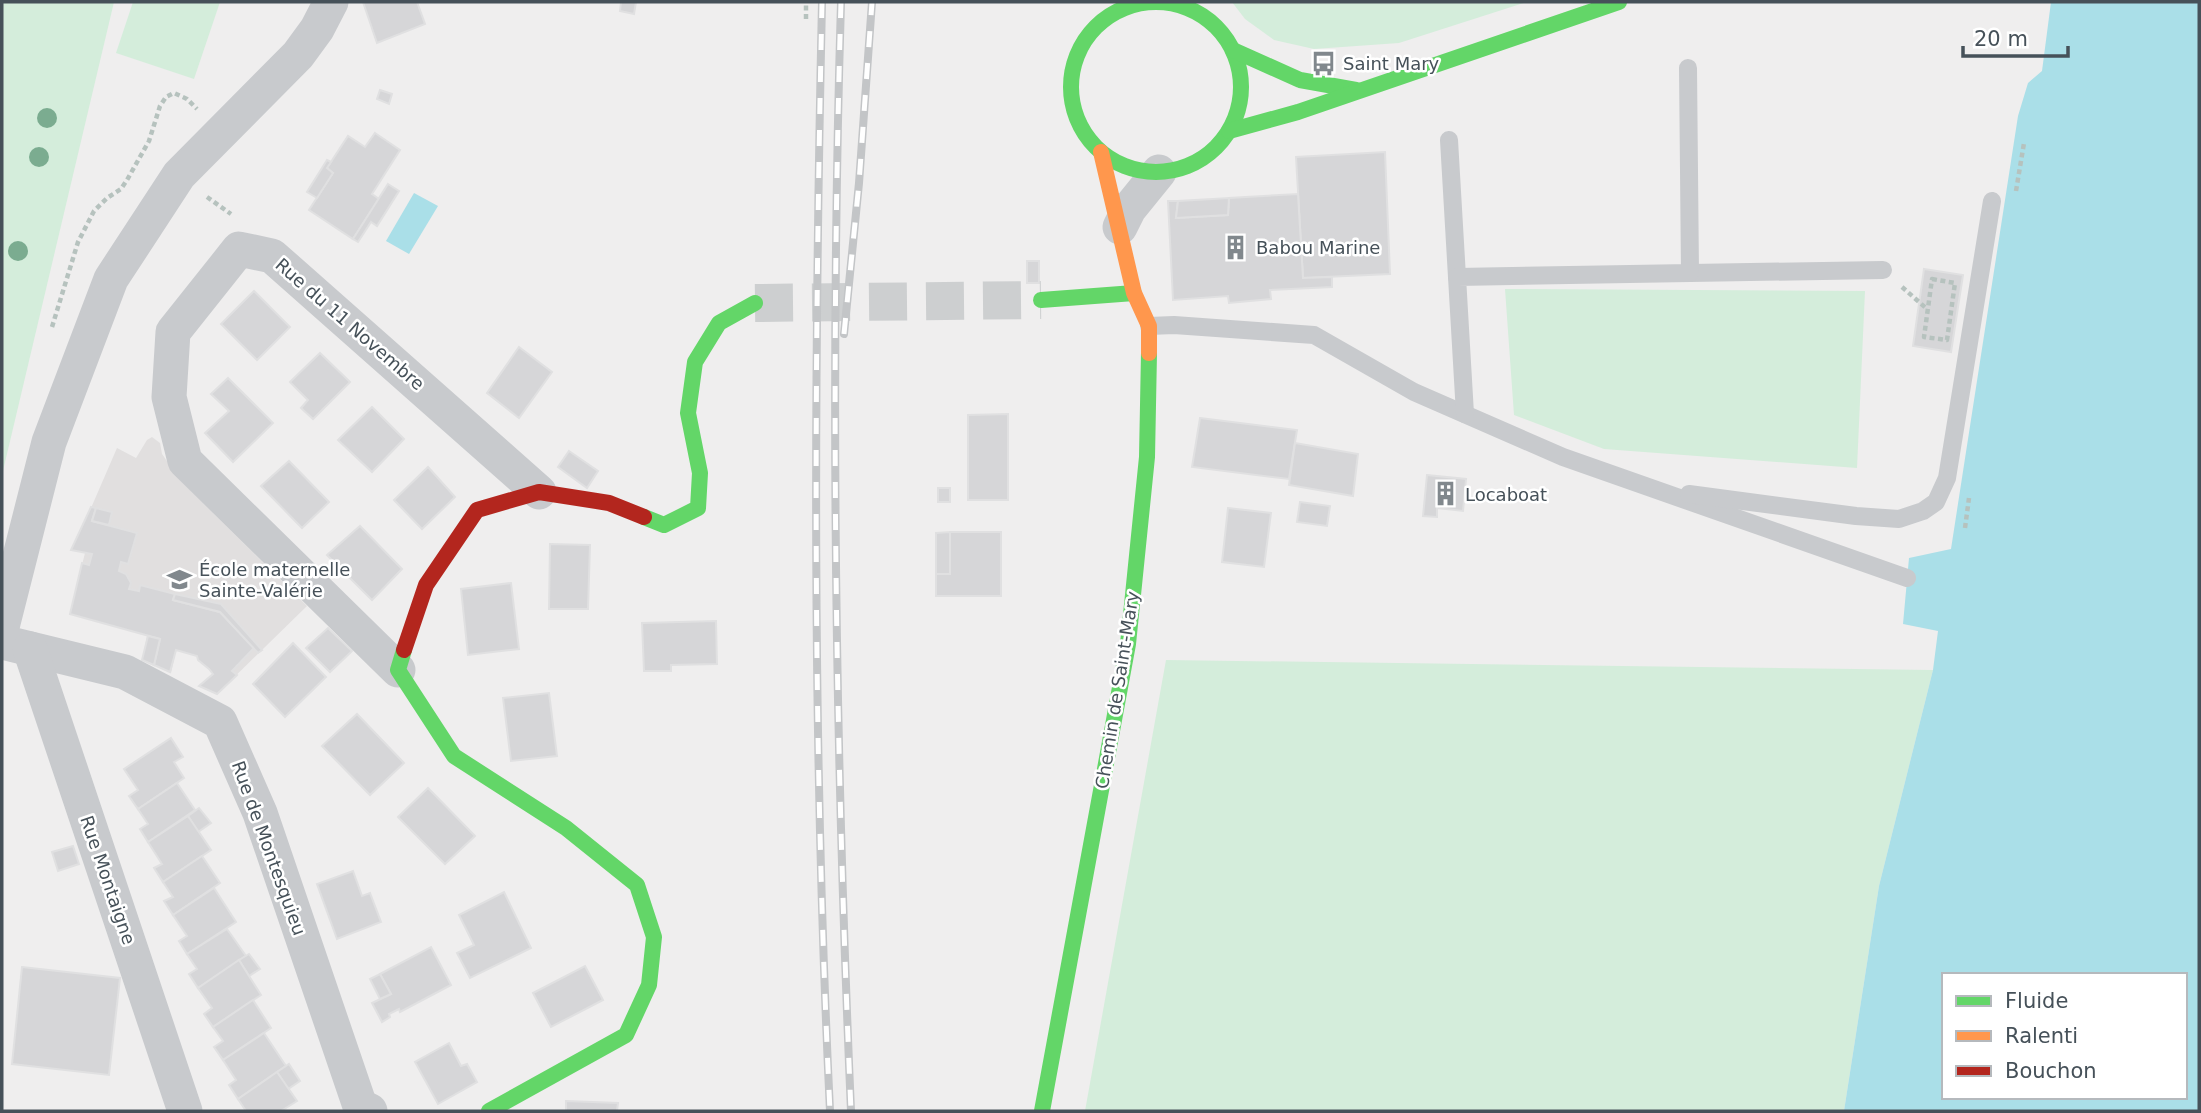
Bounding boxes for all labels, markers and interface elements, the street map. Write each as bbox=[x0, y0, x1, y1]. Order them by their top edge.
scale bar bbox=[1963, 14, 2068, 58]
text: 20 m bbox=[1974, 27, 2028, 51]
bus stop icon: Saint Mary bbox=[1309, 49, 1337, 77]
place label: Saint Mary bbox=[1343, 53, 1440, 74]
building icon: Babou Marine bbox=[1222, 233, 1250, 261]
place label: Babou Marine bbox=[1256, 237, 1380, 258]
street label: Rue du 11 Novembre bbox=[271, 254, 429, 394]
building icon: Locaboat bbox=[1431, 480, 1459, 508]
place label: Locaboat bbox=[1465, 484, 1547, 505]
place label: École maternelle Sainte-Valérie bbox=[199, 559, 350, 601]
school or university icon: École maternelle Sainte-Valérie bbox=[165, 565, 193, 593]
street label: Chemin de Saint-Mary bbox=[1091, 589, 1143, 790]
street label: Rue de Montesquieu bbox=[228, 758, 310, 938]
street label: Rue Montaigne bbox=[76, 813, 140, 947]
legend bbox=[1942, 973, 2187, 1099]
text: Fluide bbox=[2005, 989, 2068, 1013]
text: Ralenti bbox=[2005, 1024, 2078, 1048]
text: Bouchon bbox=[2005, 1059, 2097, 1083]

